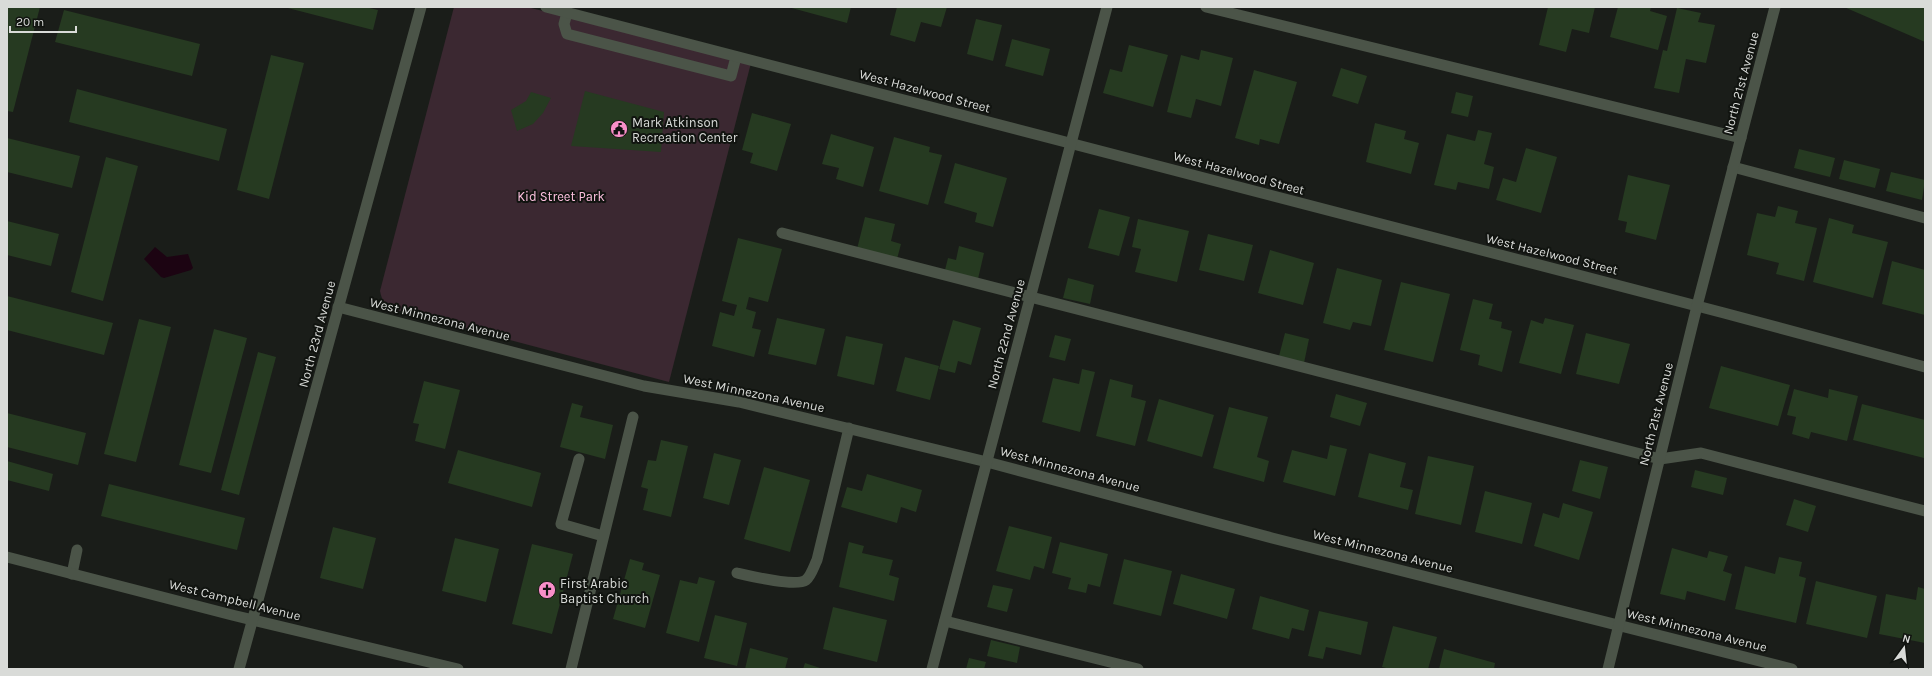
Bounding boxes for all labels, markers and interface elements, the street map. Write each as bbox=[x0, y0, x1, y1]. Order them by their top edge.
scale bar bbox=[10, 8, 76, 34]
text: 20 m bbox=[16, 15, 44, 29]
street label: North 21st Avenue bbox=[1720, 30, 1762, 136]
street label: West Hazelwood Street bbox=[858, 66, 992, 116]
place label: Mark Atkinson Recreation Center bbox=[632, 115, 738, 145]
public building icon: Mark Atkinson Recreation Center bbox=[609, 119, 629, 139]
street label: West Hazelwood Street bbox=[1172, 148, 1306, 198]
park label: Kid Street Park bbox=[517, 189, 605, 204]
street label: West Hazelwood Street bbox=[1485, 230, 1619, 278]
street label: North 22nd Avenue bbox=[984, 277, 1028, 391]
street label: North 23rd Avenue bbox=[296, 279, 339, 389]
street label: West Minnezona Avenue bbox=[368, 294, 512, 344]
street label: North 21st Avenue bbox=[1636, 360, 1676, 467]
street label: West Minnezona Avenue bbox=[682, 371, 826, 415]
street label: West Minnezona Avenue bbox=[998, 443, 1142, 495]
street label: West Minnezona Avenue bbox=[1311, 526, 1455, 576]
street label: West Campbell Avenue bbox=[168, 576, 303, 624]
place label: First Arabic Baptist Church bbox=[560, 576, 649, 606]
church icon: First Arabic Baptist Church bbox=[537, 580, 557, 600]
street label: West Minnezona Avenue bbox=[1625, 605, 1769, 655]
north arrow bbox=[1884, 628, 1924, 668]
text: N bbox=[1901, 632, 1912, 646]

